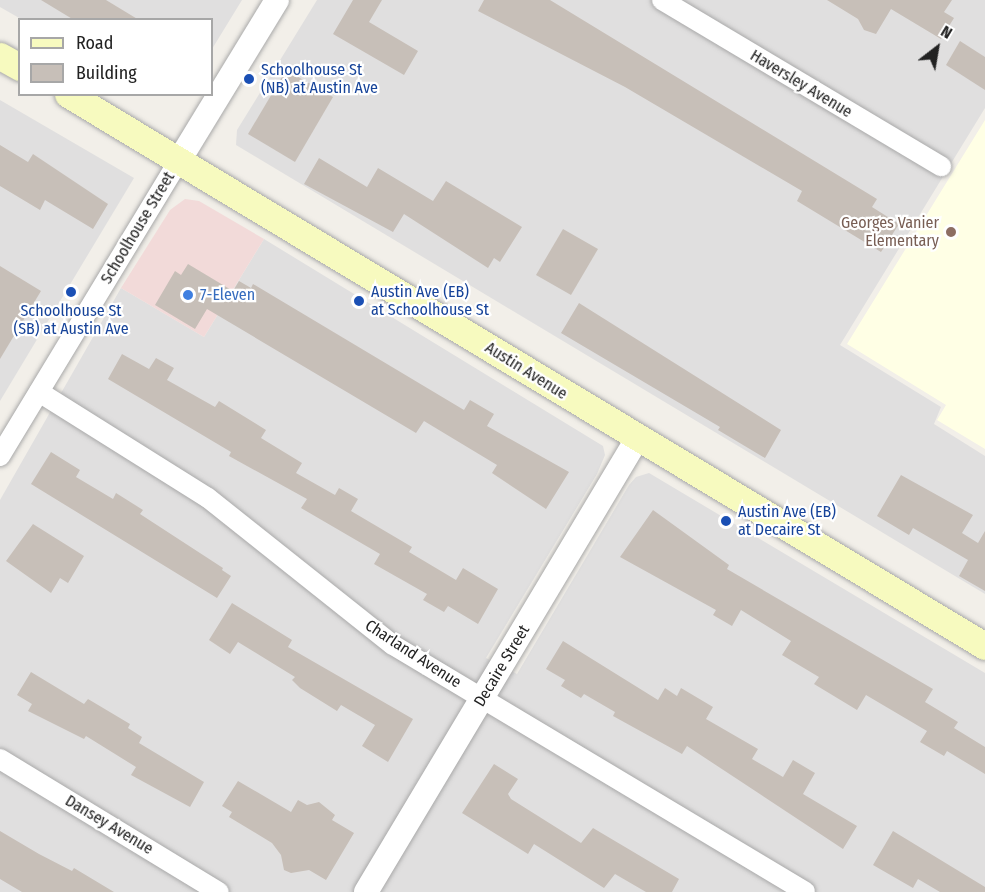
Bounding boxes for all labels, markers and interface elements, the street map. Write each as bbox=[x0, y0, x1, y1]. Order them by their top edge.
legend bbox=[18, 18, 213, 96]
north arrow bbox=[907, 18, 967, 78]
text: N bbox=[938, 22, 956, 43]
text: Road bbox=[76, 32, 113, 54]
street label: Haversley Avenue bbox=[747, 46, 855, 122]
place label: Schoolhouse St (NB) at Austin Ave bbox=[261, 60, 378, 98]
text: Building bbox=[76, 62, 137, 84]
marker: Schoolhouse St (NB) at Austin Ave bbox=[242, 72, 256, 86]
street label: Schoolhouse Street bbox=[97, 168, 179, 288]
place label: Georges Vanier Elementary bbox=[841, 213, 939, 251]
marker: Georges Vanier Elementary bbox=[944, 225, 958, 239]
place label: Austin Ave (EB) at Schoolhouse St bbox=[371, 282, 489, 320]
marker: Schoolhouse St (SB) at Austin Ave bbox=[64, 285, 78, 299]
place label: 7-Eleven bbox=[200, 285, 255, 305]
marker: 7-Eleven bbox=[181, 288, 195, 302]
marker: Austin Ave (EB) at Schoolhouse St bbox=[352, 294, 366, 308]
place label: Schoolhouse St (SB) at Austin Ave bbox=[13, 301, 129, 339]
street label: Austin Avenue bbox=[481, 338, 571, 404]
place label: Austin Ave (EB) at Decaire St bbox=[738, 502, 836, 540]
marker: Austin Ave (EB) at Decaire St bbox=[719, 514, 733, 528]
street label: Charland Avenue bbox=[361, 616, 465, 692]
street label: Decaire Street bbox=[470, 622, 534, 710]
street label: Dansey Avenue bbox=[62, 791, 156, 859]

